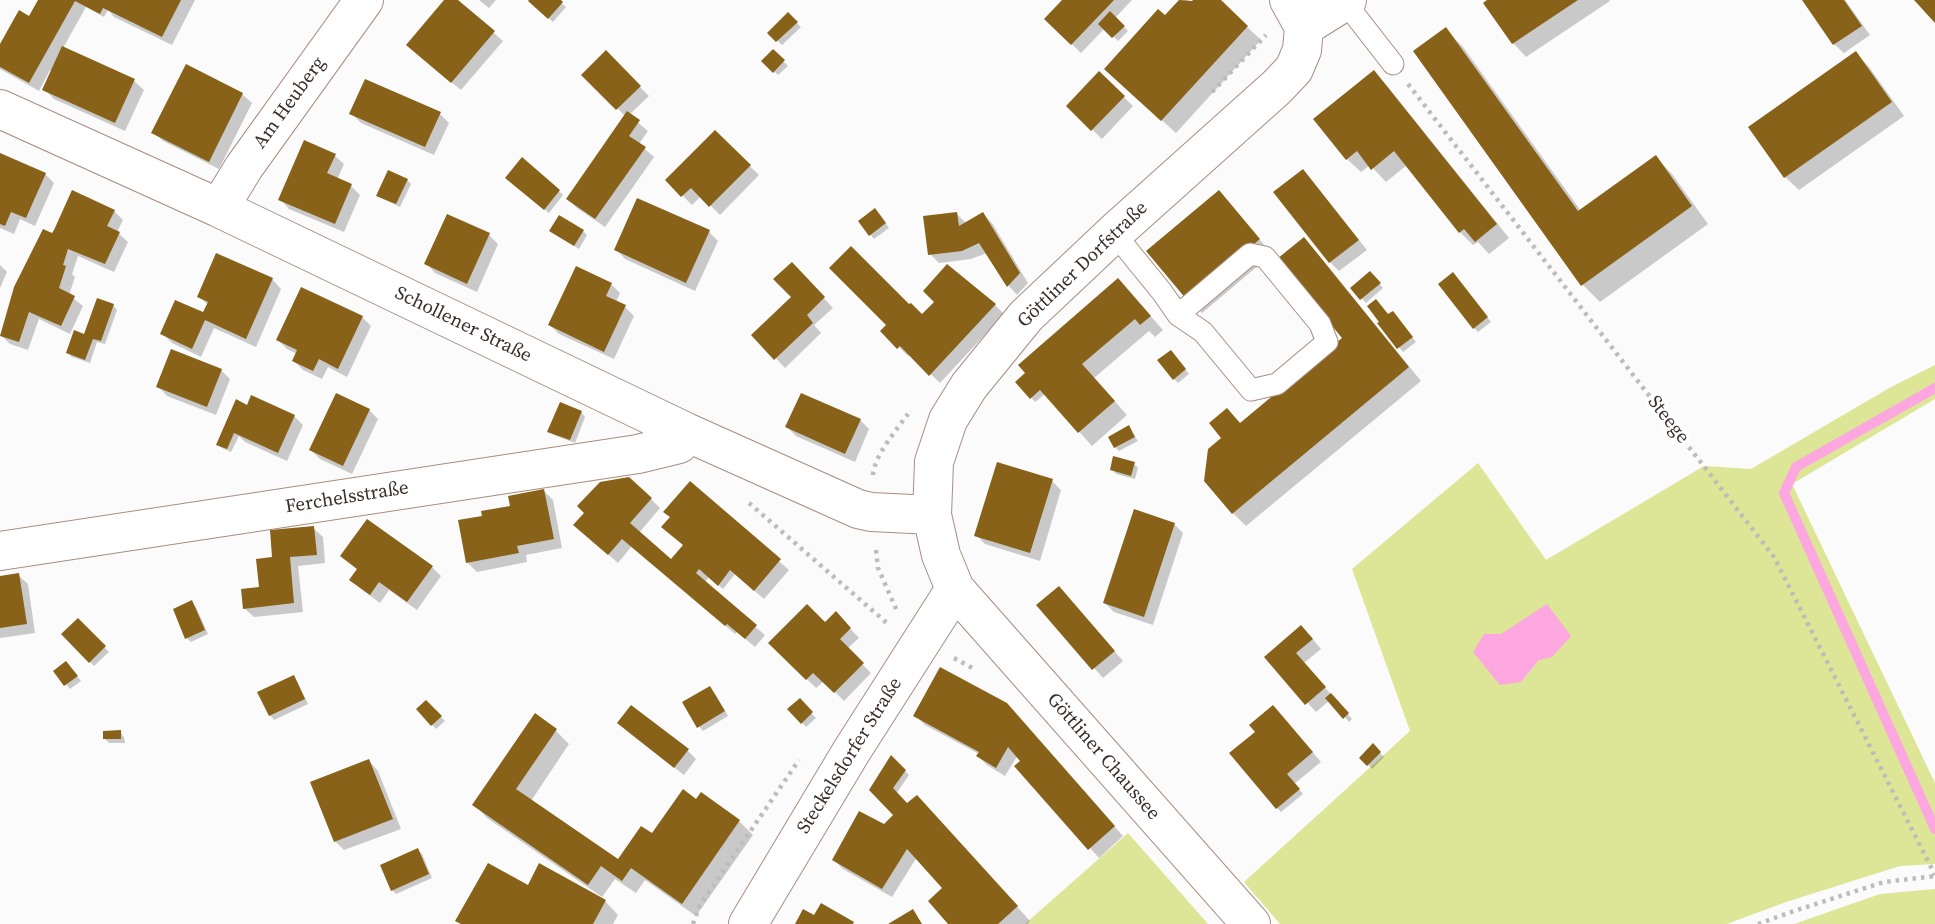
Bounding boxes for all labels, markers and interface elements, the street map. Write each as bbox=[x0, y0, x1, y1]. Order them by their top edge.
street label: Am Heuberg bbox=[249, 53, 331, 153]
street label: Göttliner Dorfstraße bbox=[1013, 197, 1153, 333]
street label: Schollener Straße bbox=[391, 282, 535, 368]
street label: Steege bbox=[1642, 392, 1694, 448]
street label: Ferchelsstraße bbox=[284, 477, 410, 519]
street label: Steckelsdorfer Straße bbox=[793, 674, 907, 838]
street label: Göttliner Chaussee bbox=[1042, 689, 1164, 825]

